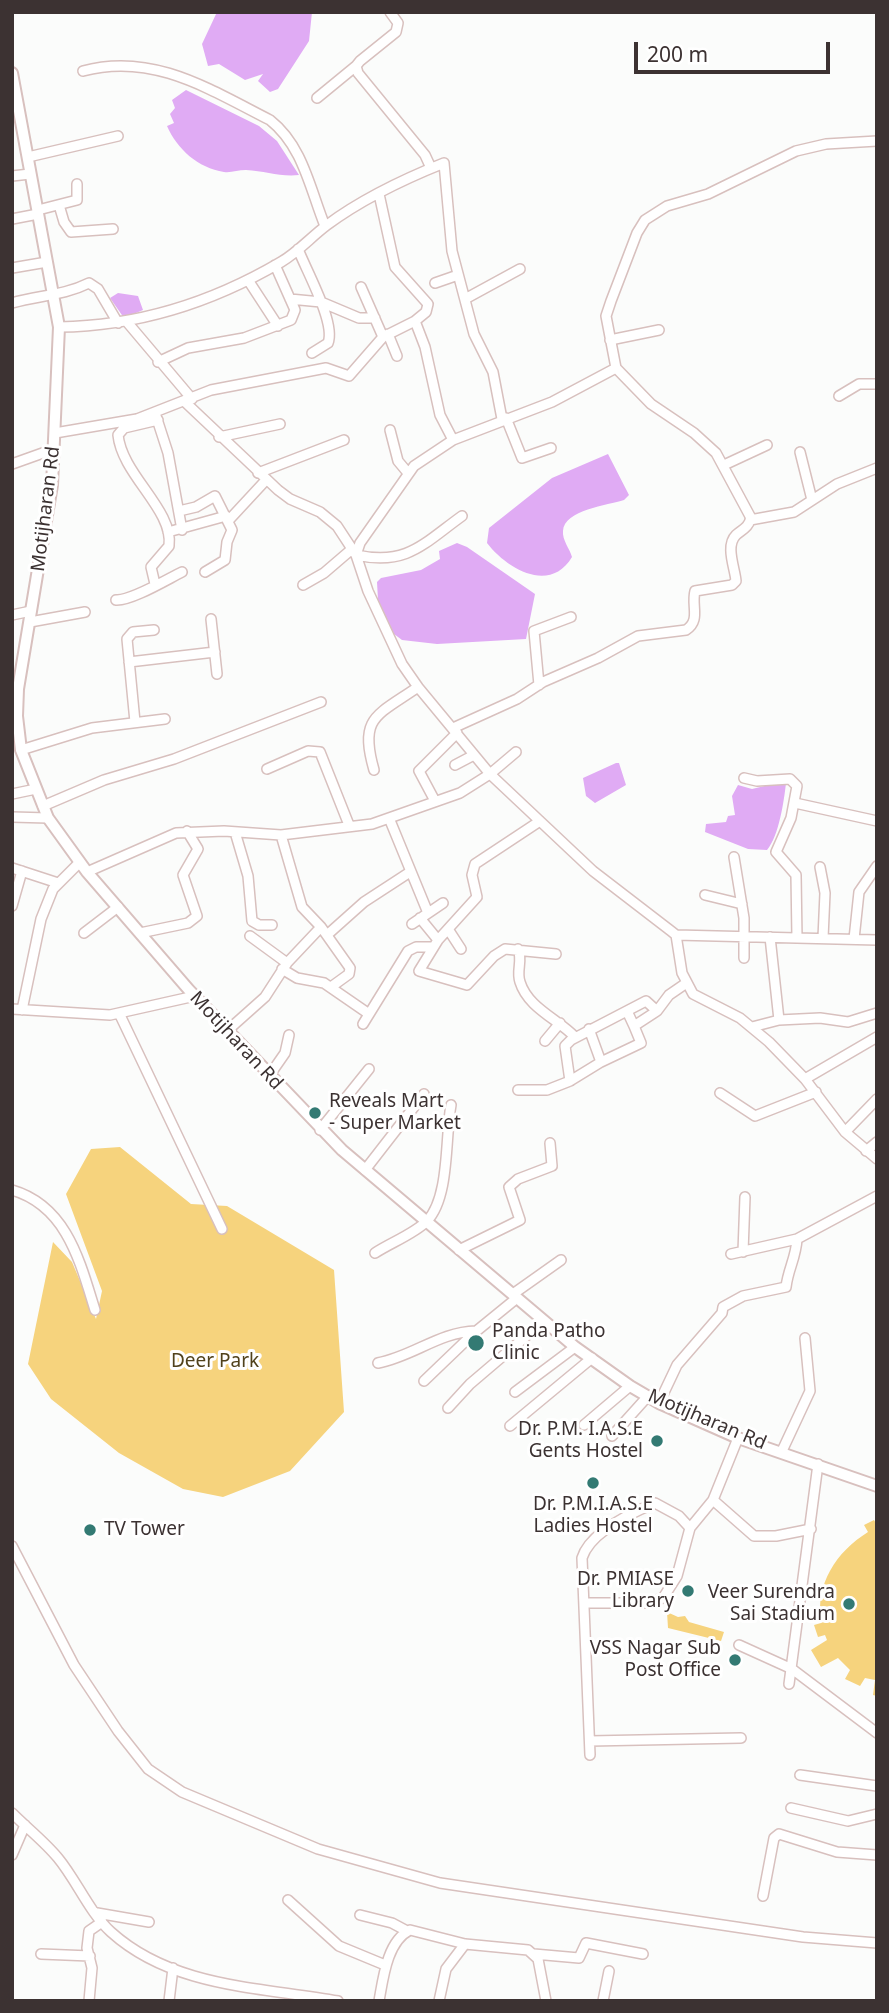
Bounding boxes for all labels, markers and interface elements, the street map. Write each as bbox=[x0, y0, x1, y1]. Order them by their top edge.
scale bar bbox=[637, 28, 833, 72]
text: 200 m bbox=[647, 40, 708, 68]
street label: Motijharan Rd bbox=[27, 445, 65, 573]
street label: Motijharan Rd bbox=[185, 987, 287, 1095]
place label: Reveals Mart - Super Market bbox=[329, 1091, 461, 1135]
marker: Reveals Mart - Super Market bbox=[307, 1105, 323, 1121]
place label: Panda Patho Clinic bbox=[492, 1321, 605, 1365]
marker: Panda Patho Clinic bbox=[466, 1333, 486, 1353]
park label: Deer Park bbox=[171, 1351, 259, 1373]
street label: Motijharan Rd bbox=[645, 1385, 769, 1455]
place label: Dr. P.M. I.A.S.E Gents Hostel bbox=[518, 1419, 643, 1463]
marker: Dr. P.M. I.A.S.E Gents Hostel bbox=[649, 1433, 665, 1449]
marker: Dr. P.M.I.A.S.E Ladies Hostel bbox=[585, 1475, 601, 1491]
place label: Dr. P.M.I.A.S.E Ladies Hostel bbox=[533, 1494, 653, 1538]
place label: TV Tower bbox=[104, 1519, 185, 1541]
marker: TV Tower bbox=[82, 1522, 98, 1538]
place label: Dr. PMIASE Library bbox=[577, 1569, 674, 1613]
place label: Veer Surendra Sai Stadium bbox=[708, 1582, 835, 1626]
marker: Dr. PMIASE Library bbox=[680, 1583, 696, 1599]
marker: Veer Surendra Sai Stadium bbox=[841, 1596, 857, 1612]
place label: VSS Nagar Sub Post Office bbox=[590, 1638, 721, 1682]
marker: VSS Nagar Sub Post Office bbox=[727, 1652, 743, 1668]

